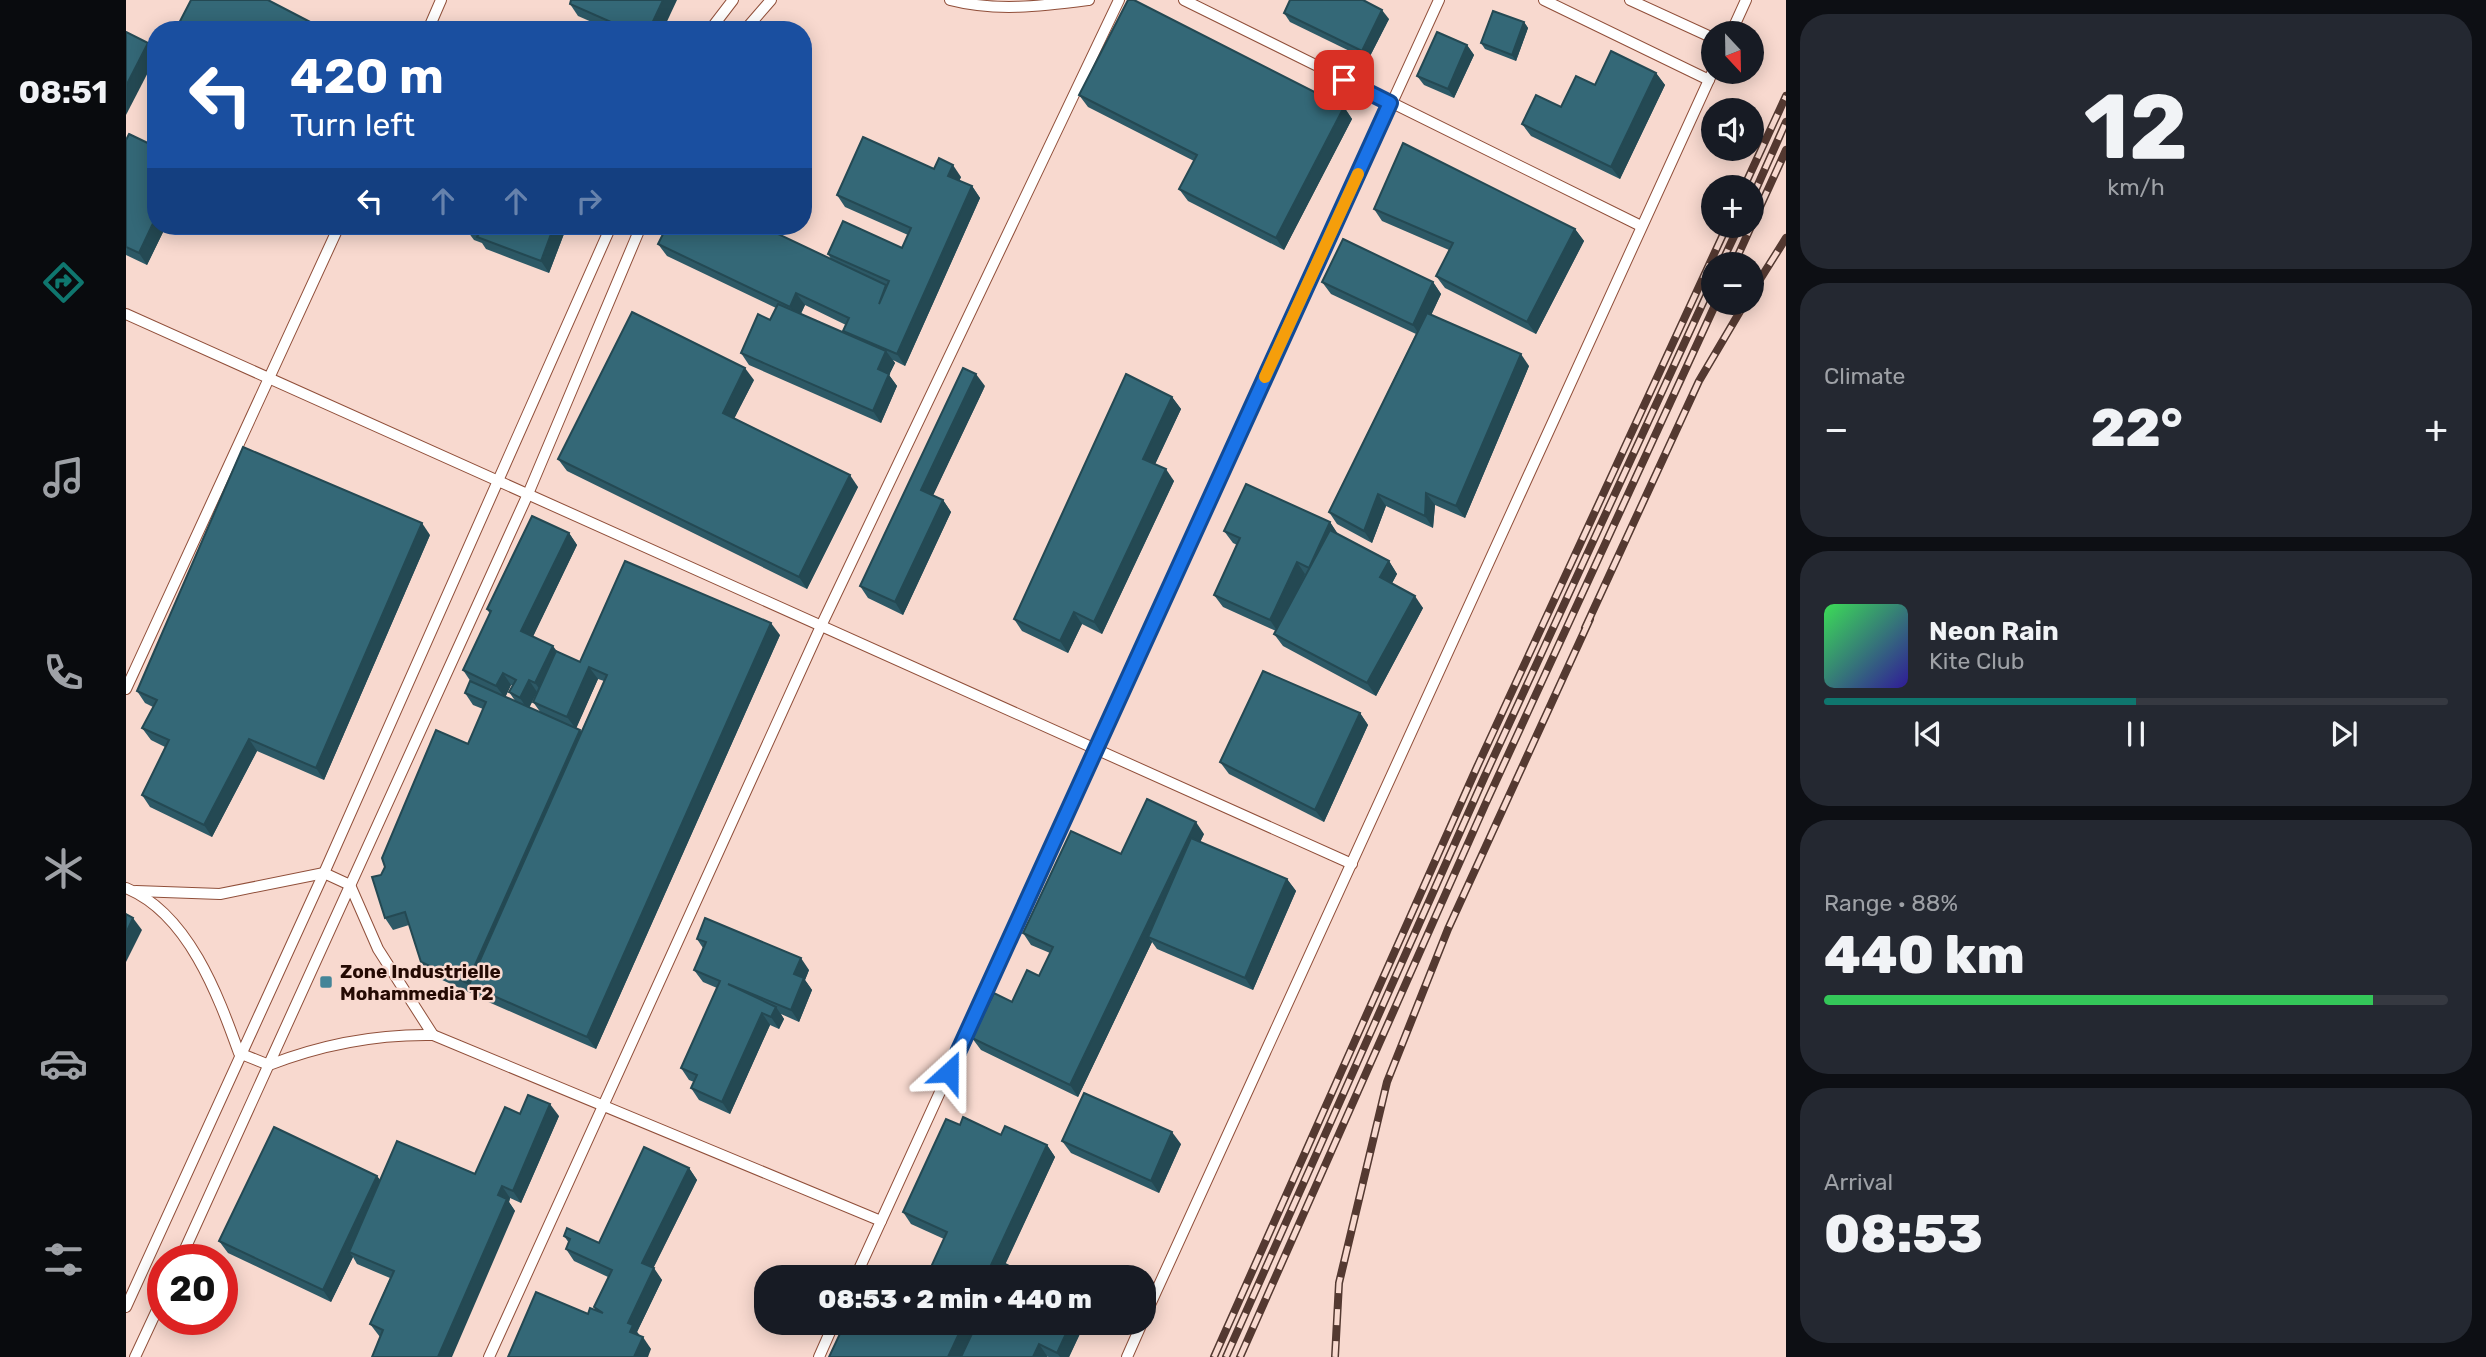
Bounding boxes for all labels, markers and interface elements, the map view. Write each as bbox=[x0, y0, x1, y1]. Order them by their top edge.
north arrow bbox=[1701, 21, 1764, 84]
map controls bbox=[1701, 21, 1764, 315]
text: 420 m bbox=[290, 47, 444, 105]
icon: left bbox=[175, 49, 266, 140]
pin bbox=[1314, 50, 1374, 110]
icon: arrive bbox=[1325, 61, 1363, 99]
text: 08:51 bbox=[18, 73, 108, 111]
text: 12 bbox=[2084, 73, 2188, 181]
button: sound bbox=[1701, 98, 1764, 161]
text: Turn left bbox=[290, 106, 415, 144]
text: km/h bbox=[2107, 173, 2165, 201]
button: + bbox=[1701, 175, 1764, 238]
icon: left bbox=[351, 182, 389, 220]
icon: ahead bbox=[424, 182, 462, 220]
icon: ahead bbox=[497, 182, 535, 220]
icon: right bbox=[570, 182, 608, 220]
button: − bbox=[1701, 252, 1764, 315]
icon: directions bbox=[39, 258, 88, 307]
text: Climate bbox=[1824, 362, 1905, 390]
text: 22° bbox=[2090, 397, 2183, 459]
text: − bbox=[1824, 406, 1849, 452]
text: + bbox=[2424, 406, 2448, 452]
icon: music bbox=[39, 453, 88, 502]
text: Neon Rain bbox=[1929, 616, 2059, 647]
text: Kite Club bbox=[1929, 647, 2024, 675]
icon: phone bbox=[39, 648, 88, 697]
icon: previous bbox=[1909, 715, 1947, 753]
icon: pause bbox=[2117, 715, 2155, 753]
icon: next bbox=[2325, 715, 2363, 753]
icon: climate bbox=[39, 844, 88, 893]
text: Range · 88% bbox=[1824, 889, 1958, 917]
text: 440 km bbox=[1824, 924, 2025, 986]
place label: Zone Industrielle Mohammedia T2 bbox=[340, 960, 501, 1005]
marker: Zone Industrielle Mohammedia T2 bbox=[318, 974, 334, 990]
position arrow bbox=[912, 1035, 986, 1109]
icon: car bbox=[39, 1039, 88, 1088]
text: Arrival bbox=[1824, 1168, 1893, 1196]
text: 08:53 bbox=[1824, 1203, 1983, 1265]
icon: filters bbox=[39, 1235, 88, 1284]
speed limit sign: 20 bbox=[147, 1244, 238, 1335]
text: 08:53 · 2 min · 440 m bbox=[818, 1284, 1092, 1315]

